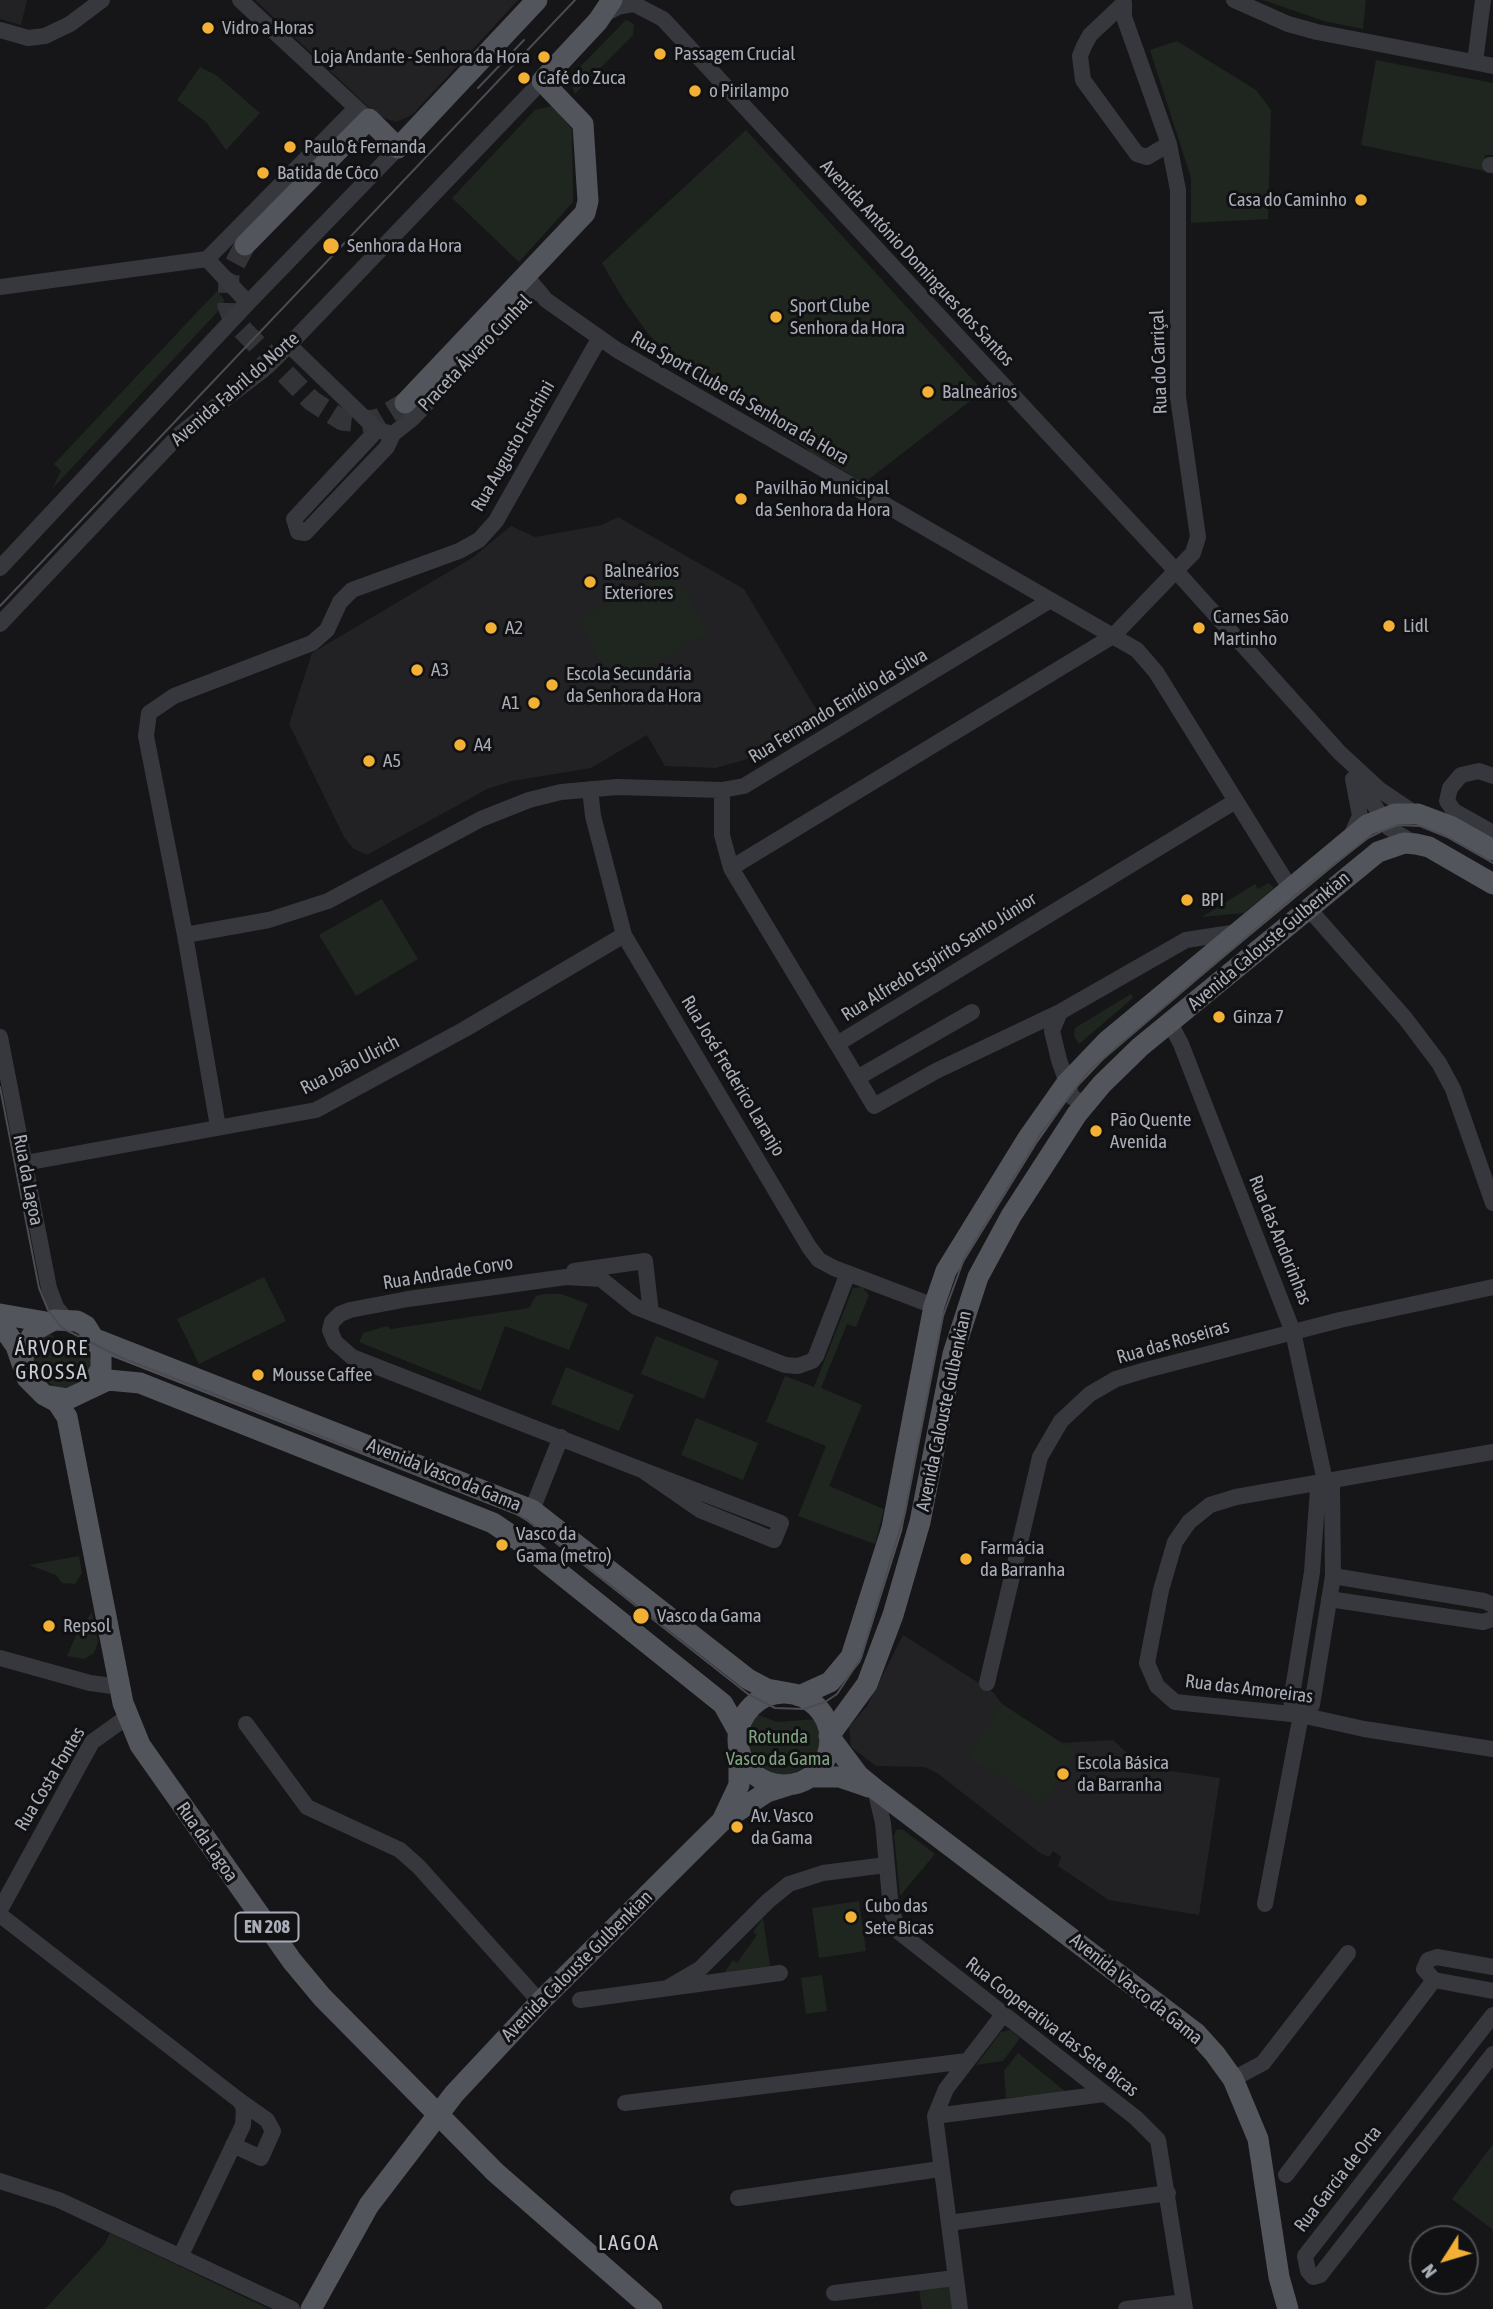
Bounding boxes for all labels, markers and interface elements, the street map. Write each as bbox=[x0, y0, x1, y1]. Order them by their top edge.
place label: Vidro a Horas bbox=[222, 17, 314, 39]
marker: Vidro a Horas bbox=[200, 20, 216, 36]
place label: Passagem Crucial bbox=[674, 43, 795, 65]
place label: Loja Andante - Senhora da Hora bbox=[313, 46, 530, 68]
marker: Passagem Crucial bbox=[652, 46, 668, 62]
marker: Loja Andante - Senhora da Hora bbox=[536, 49, 552, 65]
place label: Café do Zuca bbox=[538, 67, 626, 89]
marker: Café do Zuca bbox=[516, 70, 532, 86]
place label: o Pirilampo bbox=[709, 80, 789, 102]
marker: o Pirilampo bbox=[687, 83, 703, 99]
place label: Paulo & Fernanda bbox=[304, 136, 426, 158]
marker: Paulo & Fernanda bbox=[282, 139, 298, 155]
street label: Avenida António Domingues dos Santos bbox=[815, 155, 1019, 371]
place label: Batida de Côco bbox=[277, 162, 379, 184]
marker: Batida de Côco bbox=[255, 165, 271, 181]
place label: Casa do Caminho bbox=[1228, 189, 1347, 211]
marker: Casa do Caminho bbox=[1353, 192, 1369, 208]
place label: Senhora da Hora bbox=[347, 235, 462, 257]
marker: Senhora da Hora bbox=[321, 236, 341, 256]
street label: Praceta Álvaro Cunhal bbox=[413, 290, 537, 416]
place label: Sport Clube Senhora da Hora bbox=[790, 295, 905, 339]
marker: Sport Clube Senhora da Hora bbox=[768, 309, 784, 325]
street label: Rua do Carriçal bbox=[1146, 309, 1172, 415]
street label: Rua Sport Clube da Senhora da Hora bbox=[627, 326, 853, 470]
street label: Avenida Fabril do Norte bbox=[166, 327, 304, 451]
street label: Rua Augusto Fuschini bbox=[466, 377, 560, 515]
place label: Balneários bbox=[942, 381, 1017, 403]
marker: Balneários bbox=[920, 384, 936, 400]
place label: Pavilhão Municipal da Senhora da Hora bbox=[755, 477, 891, 521]
marker: Pavilhão Municipal da Senhora da Hora bbox=[733, 491, 749, 507]
place label: Balneários Exteriores bbox=[604, 560, 679, 604]
marker: Balneários Exteriores bbox=[582, 574, 598, 590]
place label: Carnes São Martinho bbox=[1213, 606, 1289, 650]
place label: Lidl bbox=[1403, 615, 1429, 637]
place label: A2 bbox=[505, 617, 523, 639]
marker: Lidl bbox=[1381, 618, 1397, 634]
marker: A2 bbox=[483, 620, 499, 636]
marker: Carnes São Martinho bbox=[1191, 620, 1207, 636]
street label: Rua Fernando Emídio da Silva bbox=[744, 644, 932, 768]
place label: A3 bbox=[431, 659, 449, 681]
marker: A3 bbox=[409, 662, 425, 678]
place label: Escola Secundária da Senhora da Hora bbox=[566, 663, 702, 707]
marker: Escola Secundária da Senhora da Hora bbox=[544, 677, 560, 693]
place label: A1 bbox=[502, 692, 520, 714]
marker: A1 bbox=[526, 695, 542, 711]
place label: A4 bbox=[474, 734, 492, 756]
marker: A4 bbox=[452, 737, 468, 753]
place label: A5 bbox=[383, 750, 401, 772]
marker: A5 bbox=[361, 753, 377, 769]
street label: Avenida Calouste Gulbenkian bbox=[1183, 867, 1355, 1015]
street label: Rua Alfredo Espírito Santo Júnior bbox=[837, 888, 1041, 1026]
place label: BPI bbox=[1201, 889, 1224, 911]
marker: BPI bbox=[1179, 892, 1195, 908]
street label: Rua José Frederico Laranjo bbox=[676, 992, 790, 1160]
place label: Ginza 7 bbox=[1233, 1006, 1284, 1028]
marker: Ginza 7 bbox=[1211, 1009, 1227, 1025]
street label: Rua João Ulrich bbox=[297, 1030, 403, 1100]
place label: Pão Quente Avenida bbox=[1110, 1109, 1191, 1153]
marker: Pão Quente Avenida bbox=[1088, 1123, 1104, 1139]
street label: Rua da Lagoa bbox=[8, 1133, 48, 1227]
street label: Rua das Andorinhas bbox=[1244, 1172, 1316, 1308]
street label: Rua Andrade Corvo bbox=[381, 1251, 515, 1295]
street label: Avenida Calouste Gulbenkian bbox=[912, 1309, 976, 1513]
street label: Rua das Roseiras bbox=[1114, 1315, 1232, 1369]
district label: ÁRVORE GROSSA bbox=[16, 1335, 88, 1385]
place label: Mousse Caffee bbox=[272, 1364, 372, 1386]
marker: Mousse Caffee bbox=[250, 1367, 266, 1383]
street label: Avenida Vasco da Gama bbox=[364, 1434, 524, 1516]
place label: Vasco da Gama (metro) bbox=[516, 1523, 611, 1567]
marker: Vasco da Gama (metro) bbox=[494, 1537, 510, 1553]
place label: Farmácia da Barranha bbox=[980, 1537, 1065, 1581]
marker: Farmácia da Barranha bbox=[958, 1551, 974, 1567]
place label: Vasco da Gama bbox=[657, 1605, 762, 1627]
marker: Vasco da Gama bbox=[631, 1606, 651, 1626]
place label: Repsol bbox=[63, 1615, 111, 1637]
marker: Repsol bbox=[41, 1618, 57, 1634]
street label: Rua das Amoreiras bbox=[1184, 1670, 1314, 1708]
street label: Rua Costa Fontes bbox=[10, 1723, 90, 1835]
park label: Rotunda Vasco da Gama bbox=[726, 1726, 830, 1770]
place label: Escola Básica da Barranha bbox=[1077, 1752, 1169, 1796]
marker: Escola Básica da Barranha bbox=[1055, 1766, 1071, 1782]
street label: Rua da Lagoa bbox=[171, 1798, 243, 1886]
place label: Av. Vasco da Gama bbox=[751, 1805, 814, 1849]
marker: Av. Vasco da Gama bbox=[729, 1819, 745, 1835]
street label: Avenida Calouste Gulbenkian bbox=[497, 1886, 657, 2046]
place label: Cubo das Sete Bicas bbox=[865, 1895, 934, 1939]
marker: Cubo das Sete Bicas bbox=[843, 1909, 859, 1925]
road number: EN 208 bbox=[236, 1912, 298, 1941]
street label: Avenida Vasco da Gama bbox=[1065, 1928, 1207, 2050]
street label: Rua Cooperativa das Sete Bicas bbox=[961, 1952, 1143, 2102]
street label: Rua Garcia de Orta bbox=[1289, 2121, 1387, 2237]
north arrow bbox=[1409, 2225, 1479, 2295]
district label: LAGOA bbox=[599, 2230, 659, 2256]
text: N bbox=[1417, 2260, 1441, 2283]

